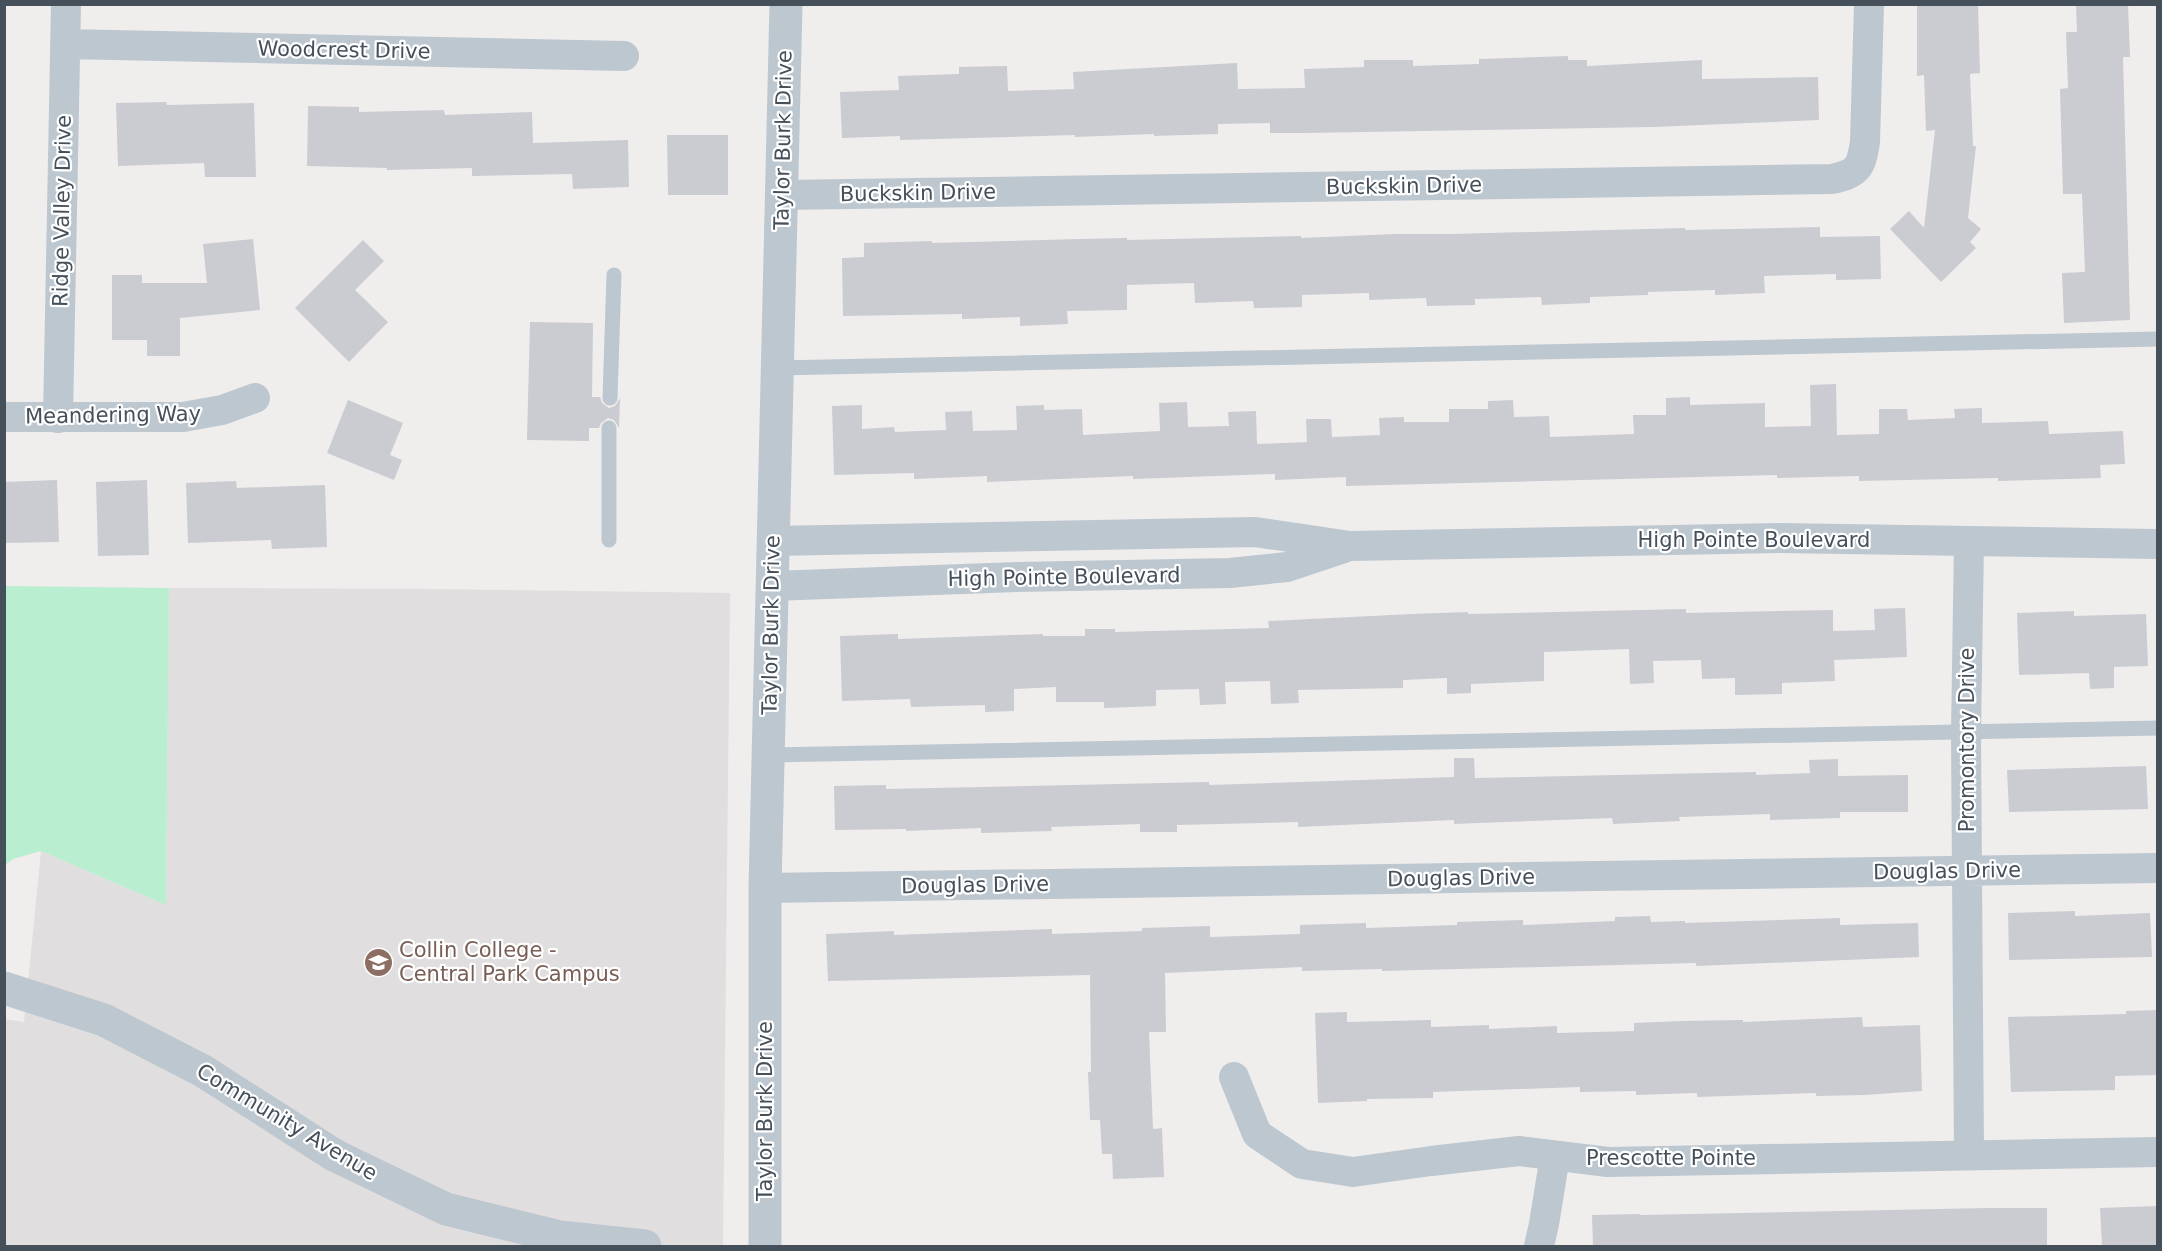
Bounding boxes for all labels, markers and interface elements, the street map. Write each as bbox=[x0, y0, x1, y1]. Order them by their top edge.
street label: Woodcrest Drive bbox=[257, 36, 431, 64]
street label: Taylor Burk Drive bbox=[769, 50, 797, 231]
street label: Ridge Valley Drive bbox=[48, 115, 76, 307]
street label: Buckskin Drive bbox=[1326, 173, 1482, 199]
street label: Buckskin Drive bbox=[840, 180, 996, 206]
street label: Meandering Way bbox=[25, 401, 201, 429]
street label: High Pointe Boulevard bbox=[1638, 528, 1870, 552]
street label: Taylor Burk Drive bbox=[757, 535, 785, 716]
street label: High Pointe Boulevard bbox=[947, 563, 1181, 591]
street label: Promontory Drive bbox=[1955, 648, 1979, 832]
street label: Douglas Drive bbox=[1873, 858, 2021, 884]
street label: Douglas Drive bbox=[1387, 865, 1535, 891]
street label: Douglas Drive bbox=[901, 872, 1049, 898]
place label: Collin College - Central Park Campus bbox=[399, 938, 620, 986]
school or university icon: Collin College - Central Park Campus bbox=[362, 946, 394, 978]
street label: Taylor Burk Drive bbox=[753, 1021, 777, 1202]
street label: Community Avenue bbox=[192, 1059, 382, 1185]
street label: Prescotte Pointe bbox=[1586, 1146, 1756, 1170]

